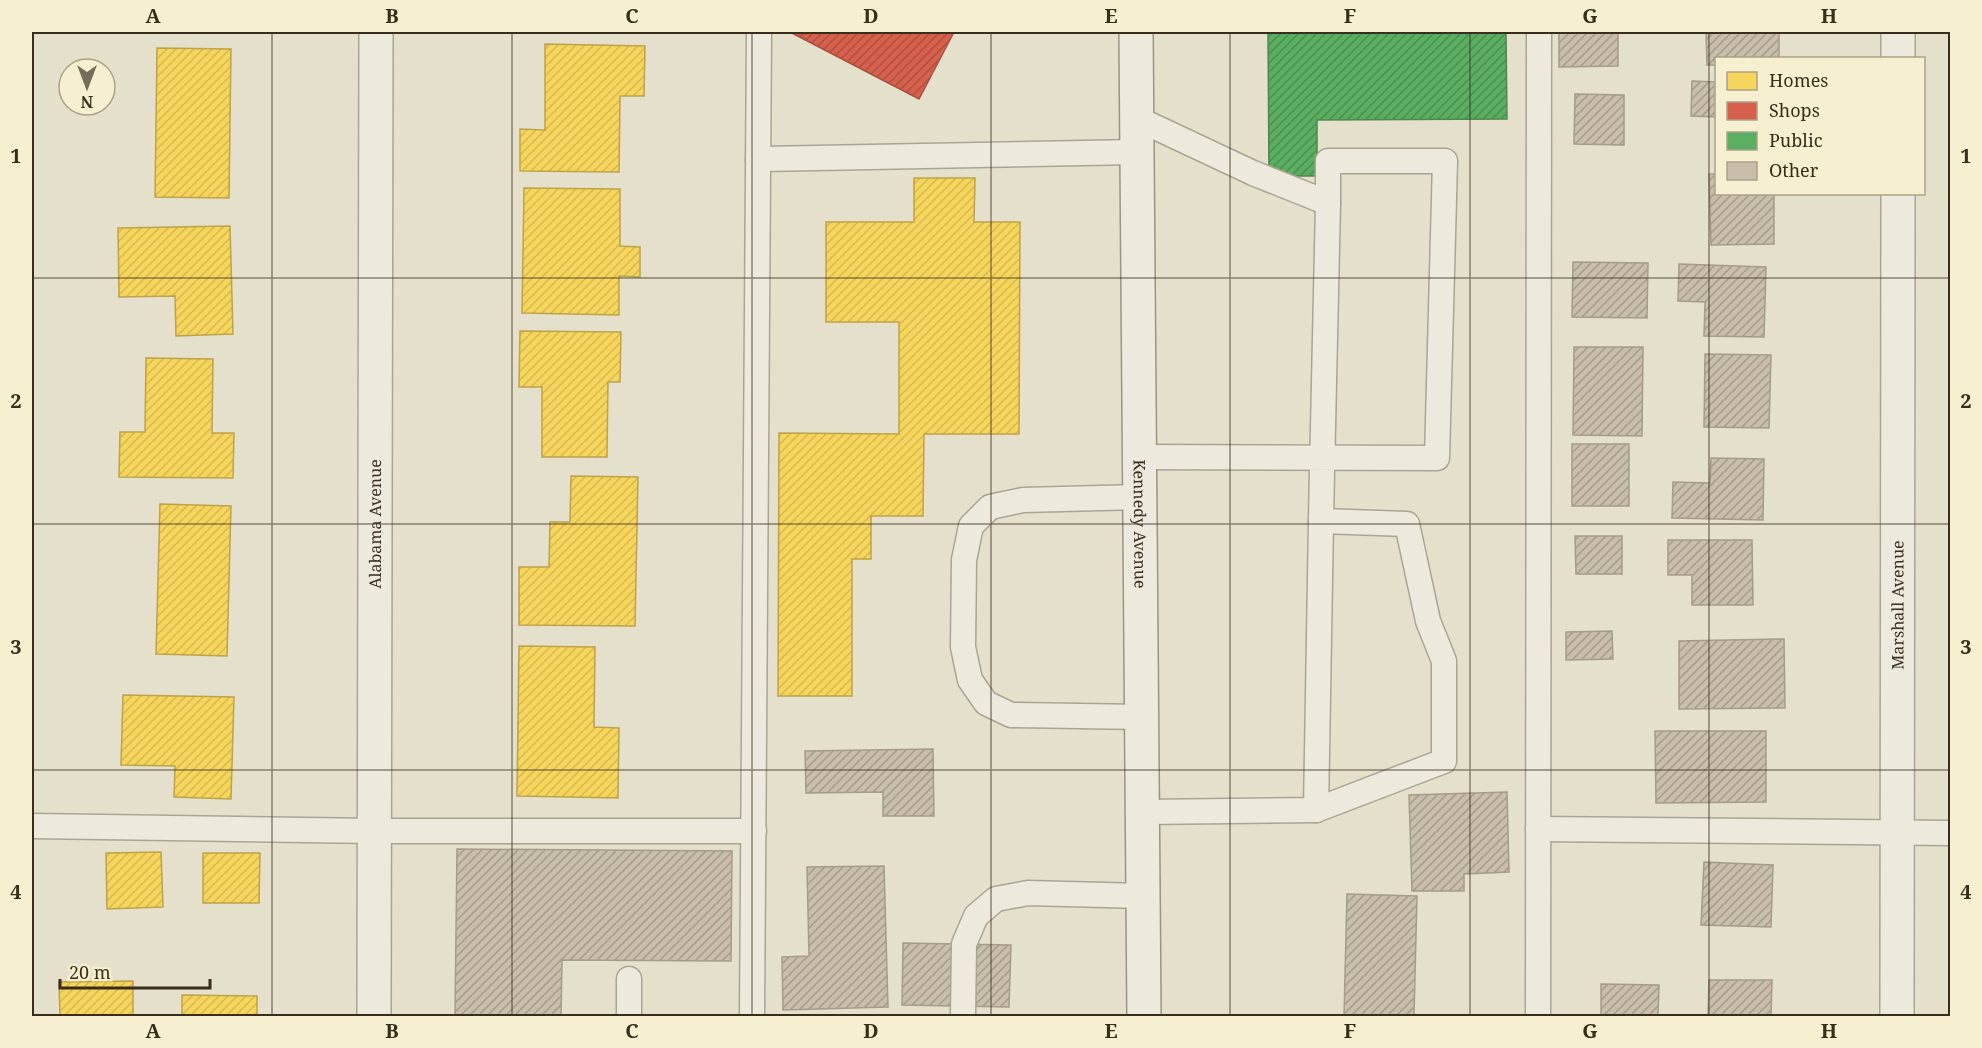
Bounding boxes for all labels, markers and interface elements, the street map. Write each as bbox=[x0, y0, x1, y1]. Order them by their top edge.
text: A bbox=[145, 2, 161, 29]
text: B bbox=[385, 2, 399, 29]
text: C bbox=[625, 2, 639, 29]
text: D bbox=[863, 2, 879, 29]
text: E bbox=[1104, 2, 1118, 29]
text: F bbox=[1344, 2, 1356, 29]
text: G bbox=[1582, 2, 1598, 29]
text: H bbox=[1821, 2, 1837, 29]
north arrow bbox=[57, 57, 117, 117]
legend bbox=[1715, 57, 1925, 195]
text: Homes bbox=[1769, 68, 1828, 92]
text: N bbox=[80, 91, 93, 113]
text: Shops bbox=[1769, 98, 1820, 122]
text: Public bbox=[1769, 128, 1823, 152]
text: 1 bbox=[10, 142, 22, 169]
text: 1 bbox=[1960, 142, 1972, 169]
text: Other bbox=[1769, 158, 1819, 182]
text: 2 bbox=[10, 387, 22, 414]
text: 2 bbox=[1960, 387, 1972, 414]
street label: Alabama Avenue bbox=[364, 459, 386, 589]
street label: Kennedy Avenue bbox=[1128, 459, 1152, 589]
street label: Marshall Avenue bbox=[1886, 540, 1909, 670]
text: 3 bbox=[10, 633, 22, 660]
text: 3 bbox=[1960, 633, 1972, 660]
text: 4 bbox=[10, 878, 22, 905]
text: 4 bbox=[1960, 878, 1972, 905]
scale bar bbox=[60, 952, 210, 990]
text: 20 m bbox=[69, 960, 111, 984]
text: A bbox=[145, 1017, 161, 1044]
text: B bbox=[385, 1017, 399, 1044]
text: C bbox=[625, 1017, 639, 1044]
text: D bbox=[863, 1017, 879, 1044]
text: E bbox=[1104, 1017, 1118, 1044]
text: F bbox=[1344, 1017, 1356, 1044]
text: G bbox=[1582, 1017, 1598, 1044]
text: H bbox=[1821, 1017, 1837, 1044]

